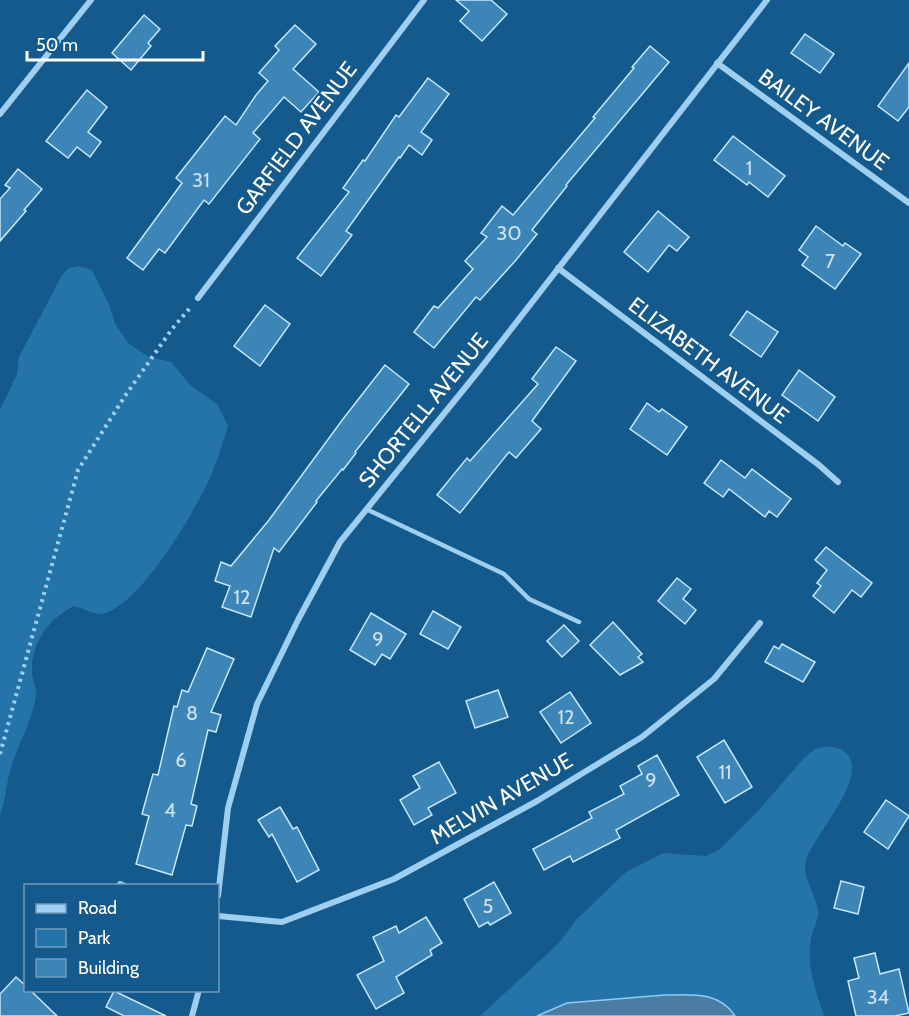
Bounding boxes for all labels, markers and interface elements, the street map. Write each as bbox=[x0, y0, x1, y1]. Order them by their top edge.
scale bar bbox=[27, 24, 202, 62]
text: 50 m bbox=[36, 34, 78, 56]
street label: GARFIELD AVENUE bbox=[230, 56, 363, 220]
street label: BAILEY AVENUE bbox=[753, 63, 894, 176]
house number: 1 bbox=[746, 156, 752, 180]
house number: 31 bbox=[192, 168, 210, 192]
house number: 30 bbox=[497, 221, 521, 245]
house number: 7 bbox=[825, 249, 835, 273]
street label: ELIZABETH AVENUE bbox=[623, 291, 794, 429]
street label: SHORTELL AVENUE bbox=[353, 328, 494, 493]
house number: 12 bbox=[234, 585, 251, 609]
house number: 9 bbox=[372, 627, 384, 651]
house number: 8 bbox=[186, 701, 198, 725]
house number: 12 bbox=[558, 705, 575, 729]
street label: MELVIN AVENUE bbox=[425, 747, 577, 850]
house number: 6 bbox=[175, 748, 187, 772]
house number: 11 bbox=[718, 760, 732, 784]
house number: 9 bbox=[645, 768, 657, 792]
house number: 4 bbox=[164, 798, 176, 822]
legend bbox=[24, 884, 219, 992]
house number: 5 bbox=[483, 894, 493, 918]
text: Road bbox=[78, 897, 117, 919]
text: Park bbox=[78, 927, 111, 949]
text: Building bbox=[78, 957, 140, 979]
house number: 34 bbox=[867, 985, 890, 1009]

